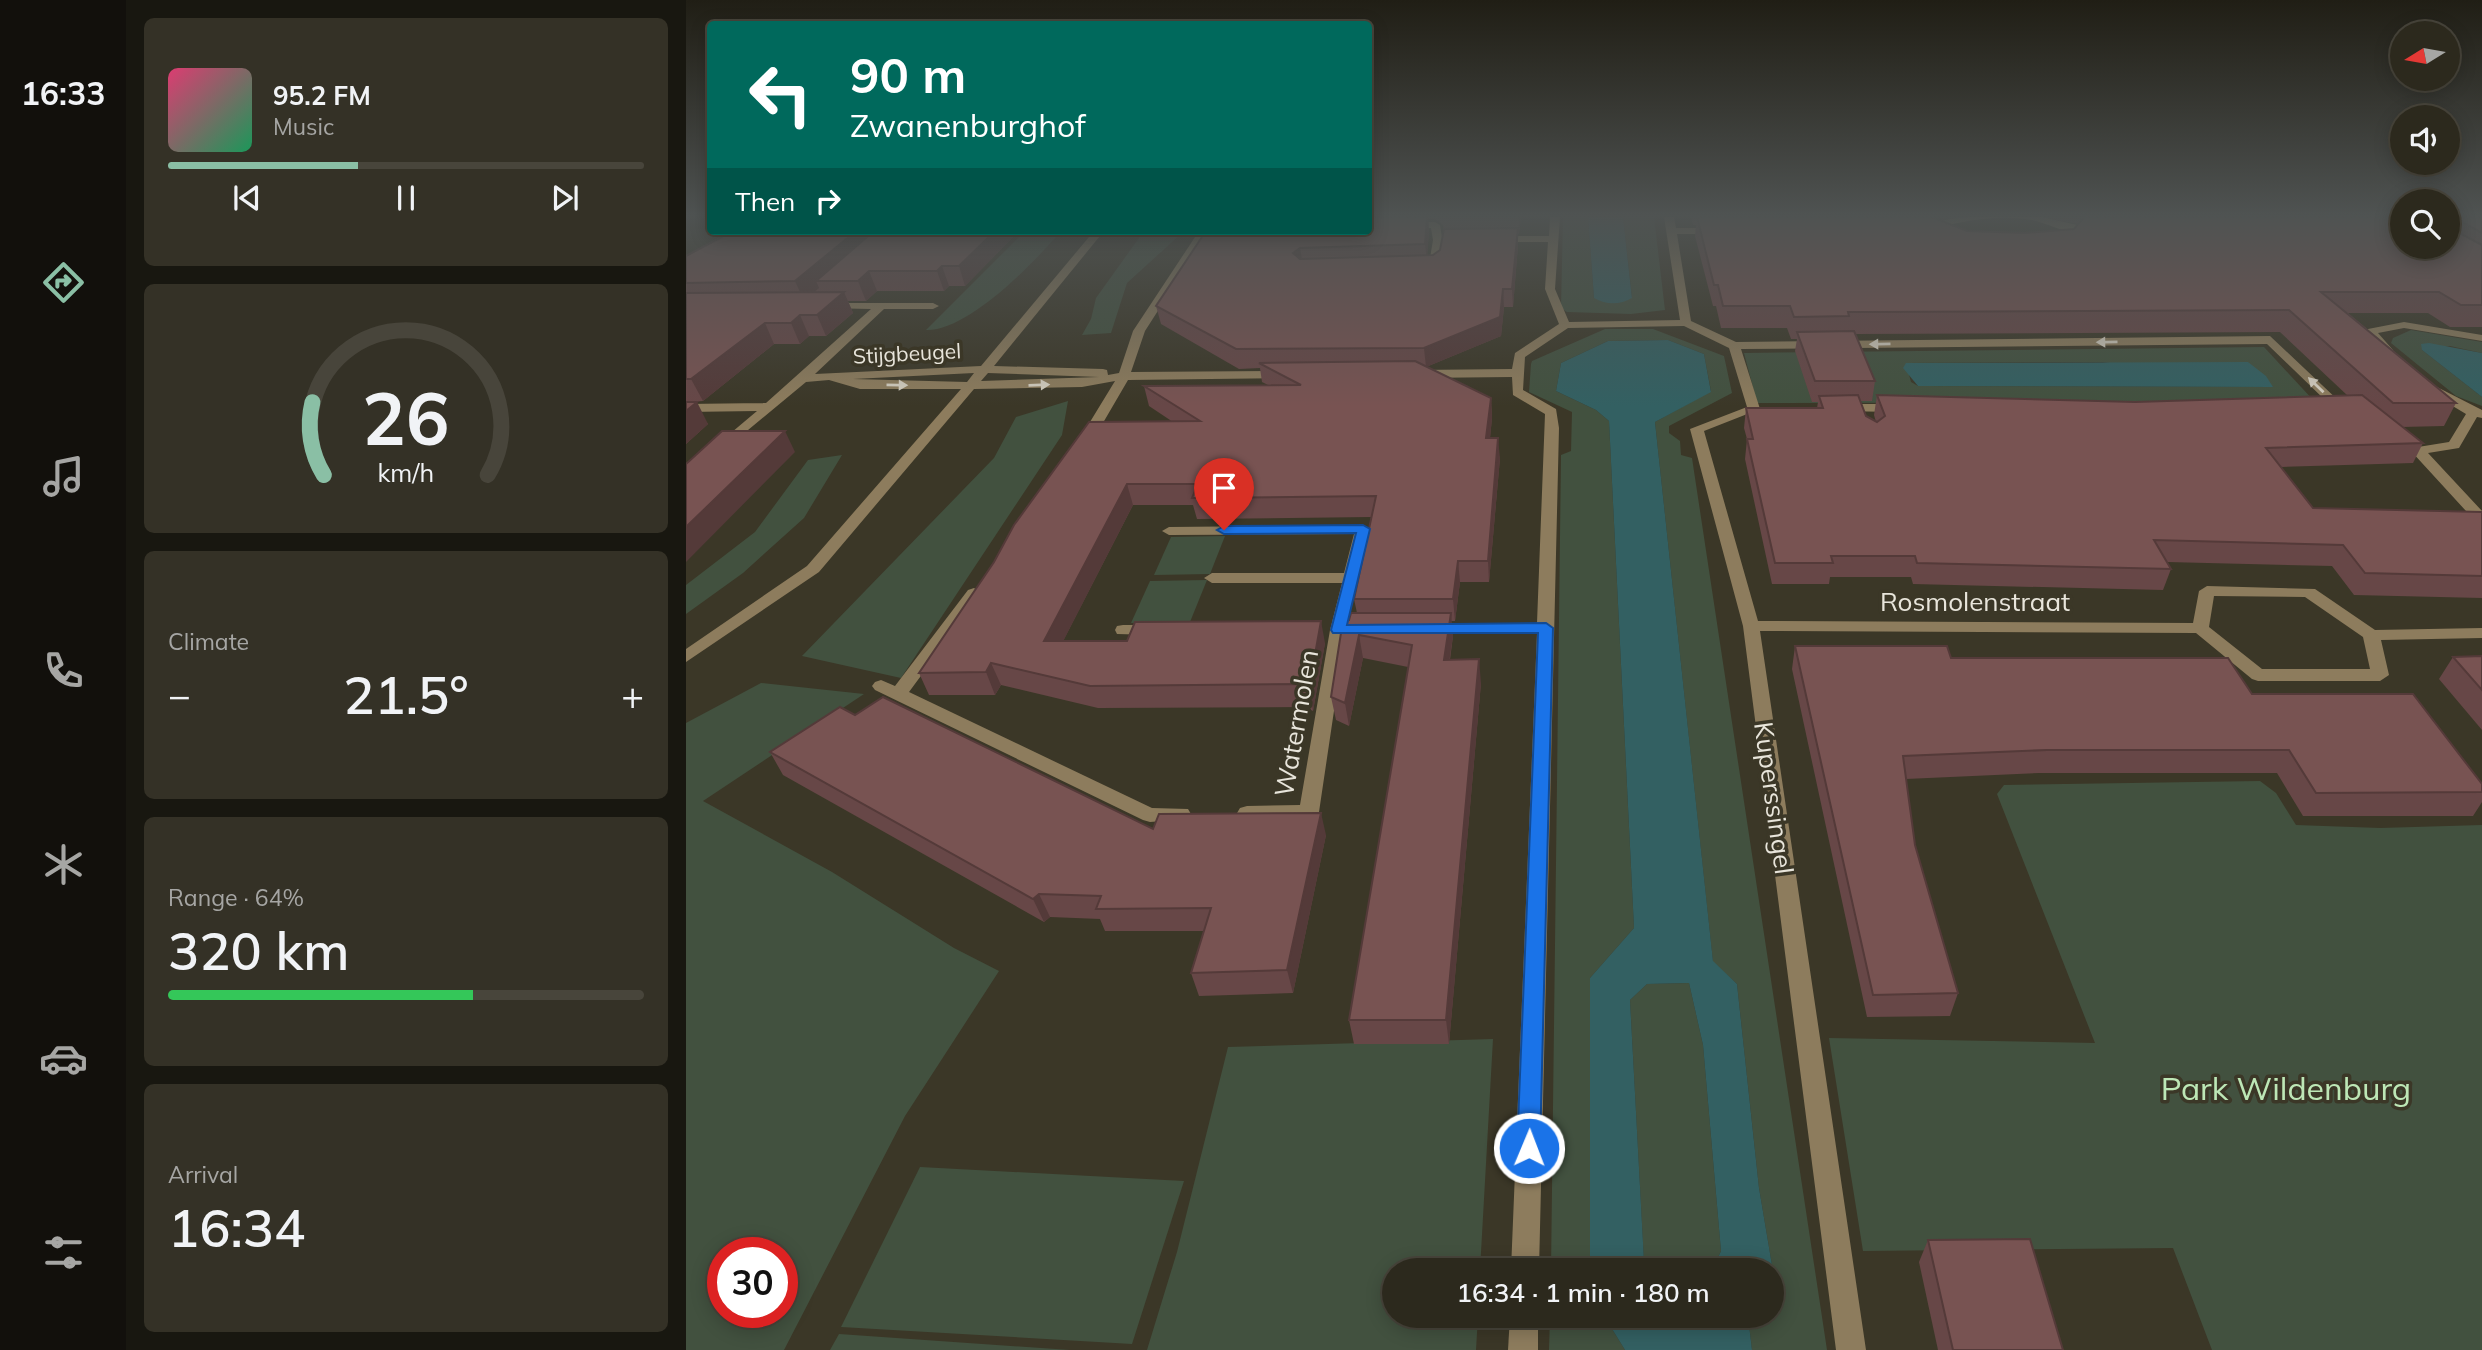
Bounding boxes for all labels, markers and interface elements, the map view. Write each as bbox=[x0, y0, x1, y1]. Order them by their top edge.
north arrow bbox=[2390, 21, 2460, 91]
map controls bbox=[2390, 21, 2460, 259]
text: 90 m bbox=[850, 44, 966, 105]
icon: left bbox=[735, 49, 826, 140]
text: 16:33 bbox=[21, 73, 105, 113]
text: 95.2 FM bbox=[273, 79, 371, 112]
text: Zwanenburghof bbox=[850, 105, 1086, 145]
button: sound bbox=[2390, 105, 2460, 175]
text: Music bbox=[273, 112, 334, 141]
icon: previous bbox=[228, 179, 266, 217]
icon: pause bbox=[387, 179, 425, 217]
icon: next bbox=[546, 179, 584, 217]
icon: right bbox=[809, 182, 847, 220]
text: Then bbox=[735, 185, 795, 218]
button: search bbox=[2390, 189, 2460, 259]
icon: directions bbox=[39, 258, 88, 307]
one-way arrow bbox=[2096, 336, 2118, 348]
street label: Stijgbeugel bbox=[852, 337, 962, 369]
one-way arrow bbox=[1868, 338, 1890, 350]
text: 26 bbox=[362, 372, 450, 463]
one-way arrow bbox=[2308, 377, 2325, 394]
one-way arrow bbox=[1029, 379, 1051, 390]
one-way arrow bbox=[887, 380, 909, 391]
icon: music bbox=[39, 452, 88, 501]
text: km/h bbox=[378, 456, 434, 487]
pin bbox=[1194, 458, 1254, 530]
icon: arrive bbox=[1205, 469, 1243, 507]
street label: Rosmolenstraat bbox=[1880, 585, 2070, 618]
text: Climate bbox=[168, 627, 249, 656]
icon: phone bbox=[39, 646, 88, 695]
street label: Watermolen bbox=[1267, 647, 1325, 799]
text: 21.5° bbox=[343, 662, 469, 727]
text: − bbox=[168, 671, 191, 719]
text: + bbox=[621, 671, 644, 719]
street label: Kuperssingel bbox=[1747, 720, 1801, 876]
icon: climate bbox=[39, 840, 88, 889]
text: Range · 64% bbox=[168, 883, 304, 912]
text: 320 km bbox=[168, 918, 349, 983]
icon: car bbox=[39, 1034, 88, 1083]
park label: Park Wildenburg bbox=[2161, 1068, 2411, 1108]
position arrow bbox=[1492, 1111, 1566, 1185]
text: Arrival bbox=[168, 1160, 238, 1189]
text: 16:34 bbox=[168, 1195, 305, 1260]
icon: filters bbox=[39, 1228, 88, 1277]
speed limit sign: 30 bbox=[707, 1237, 798, 1328]
text: 16:34 · 1 min · 180 m bbox=[1456, 1276, 1710, 1309]

